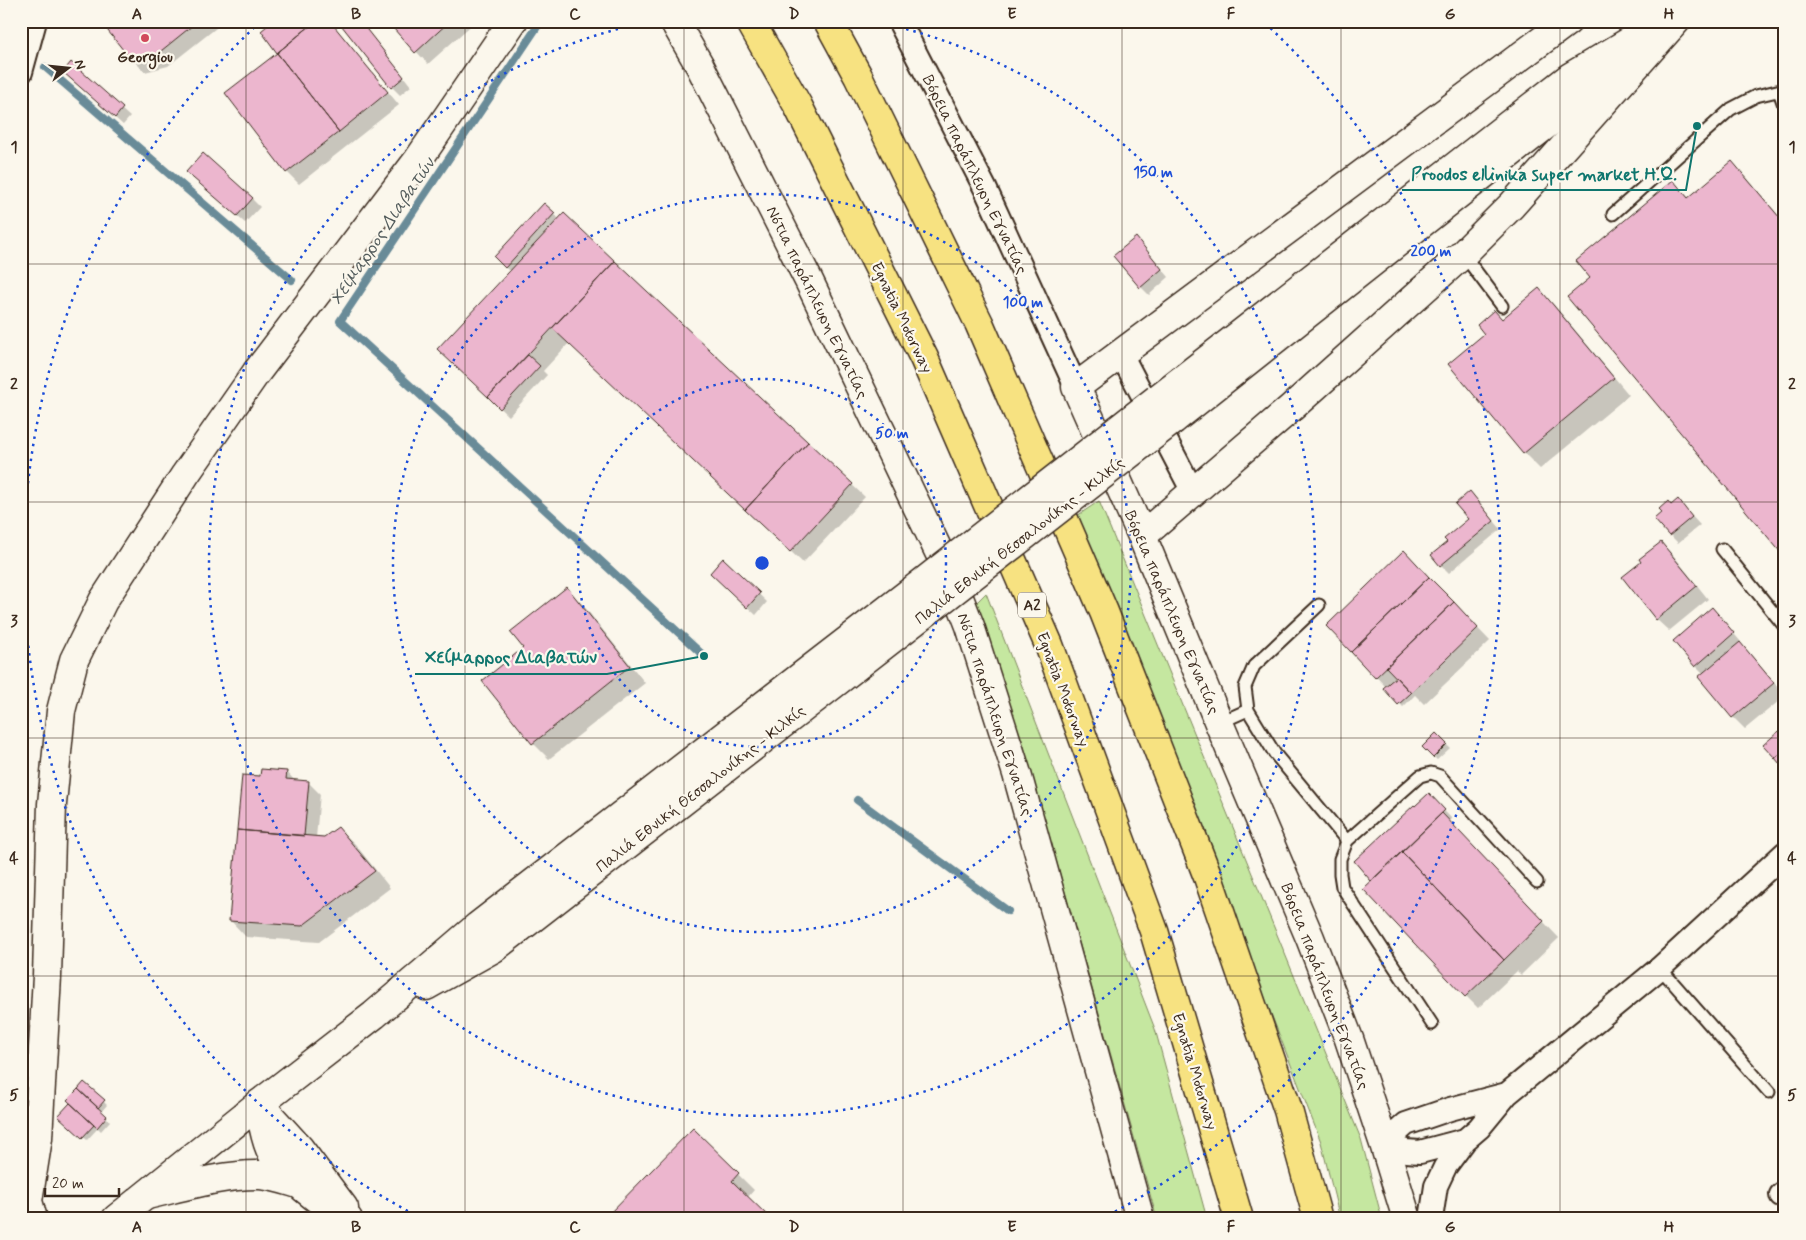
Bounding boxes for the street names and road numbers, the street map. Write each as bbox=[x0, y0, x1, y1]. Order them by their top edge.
street label: Βόρεια παράπλευρη Εγνατίας bbox=[917, 72, 1032, 278]
street label: Νότια παράπλευρη Εγνατίας bbox=[761, 203, 873, 402]
street label: Egnatia Motorway bbox=[866, 259, 938, 377]
street label: Παλιά Εθνική Θεσσαλονίκης - Κιλκίς bbox=[911, 453, 1129, 630]
street label: Βόρεια παράπλευρη Εγνατίας bbox=[1119, 508, 1224, 718]
road number: Α2 bbox=[1018, 592, 1046, 618]
street label: Νότια παράπλευρη Εγνατίας bbox=[952, 610, 1037, 818]
street label: Egnatia Motorway bbox=[1031, 629, 1094, 750]
street label: Παλιά Εθνική Θεσσαλονίκης - Κιλκίς bbox=[592, 701, 810, 878]
street label: Βόρεια παράπλευρη Εγνατίας bbox=[1276, 880, 1374, 1093]
street label: Egnatia Motorway bbox=[1167, 1010, 1222, 1132]

